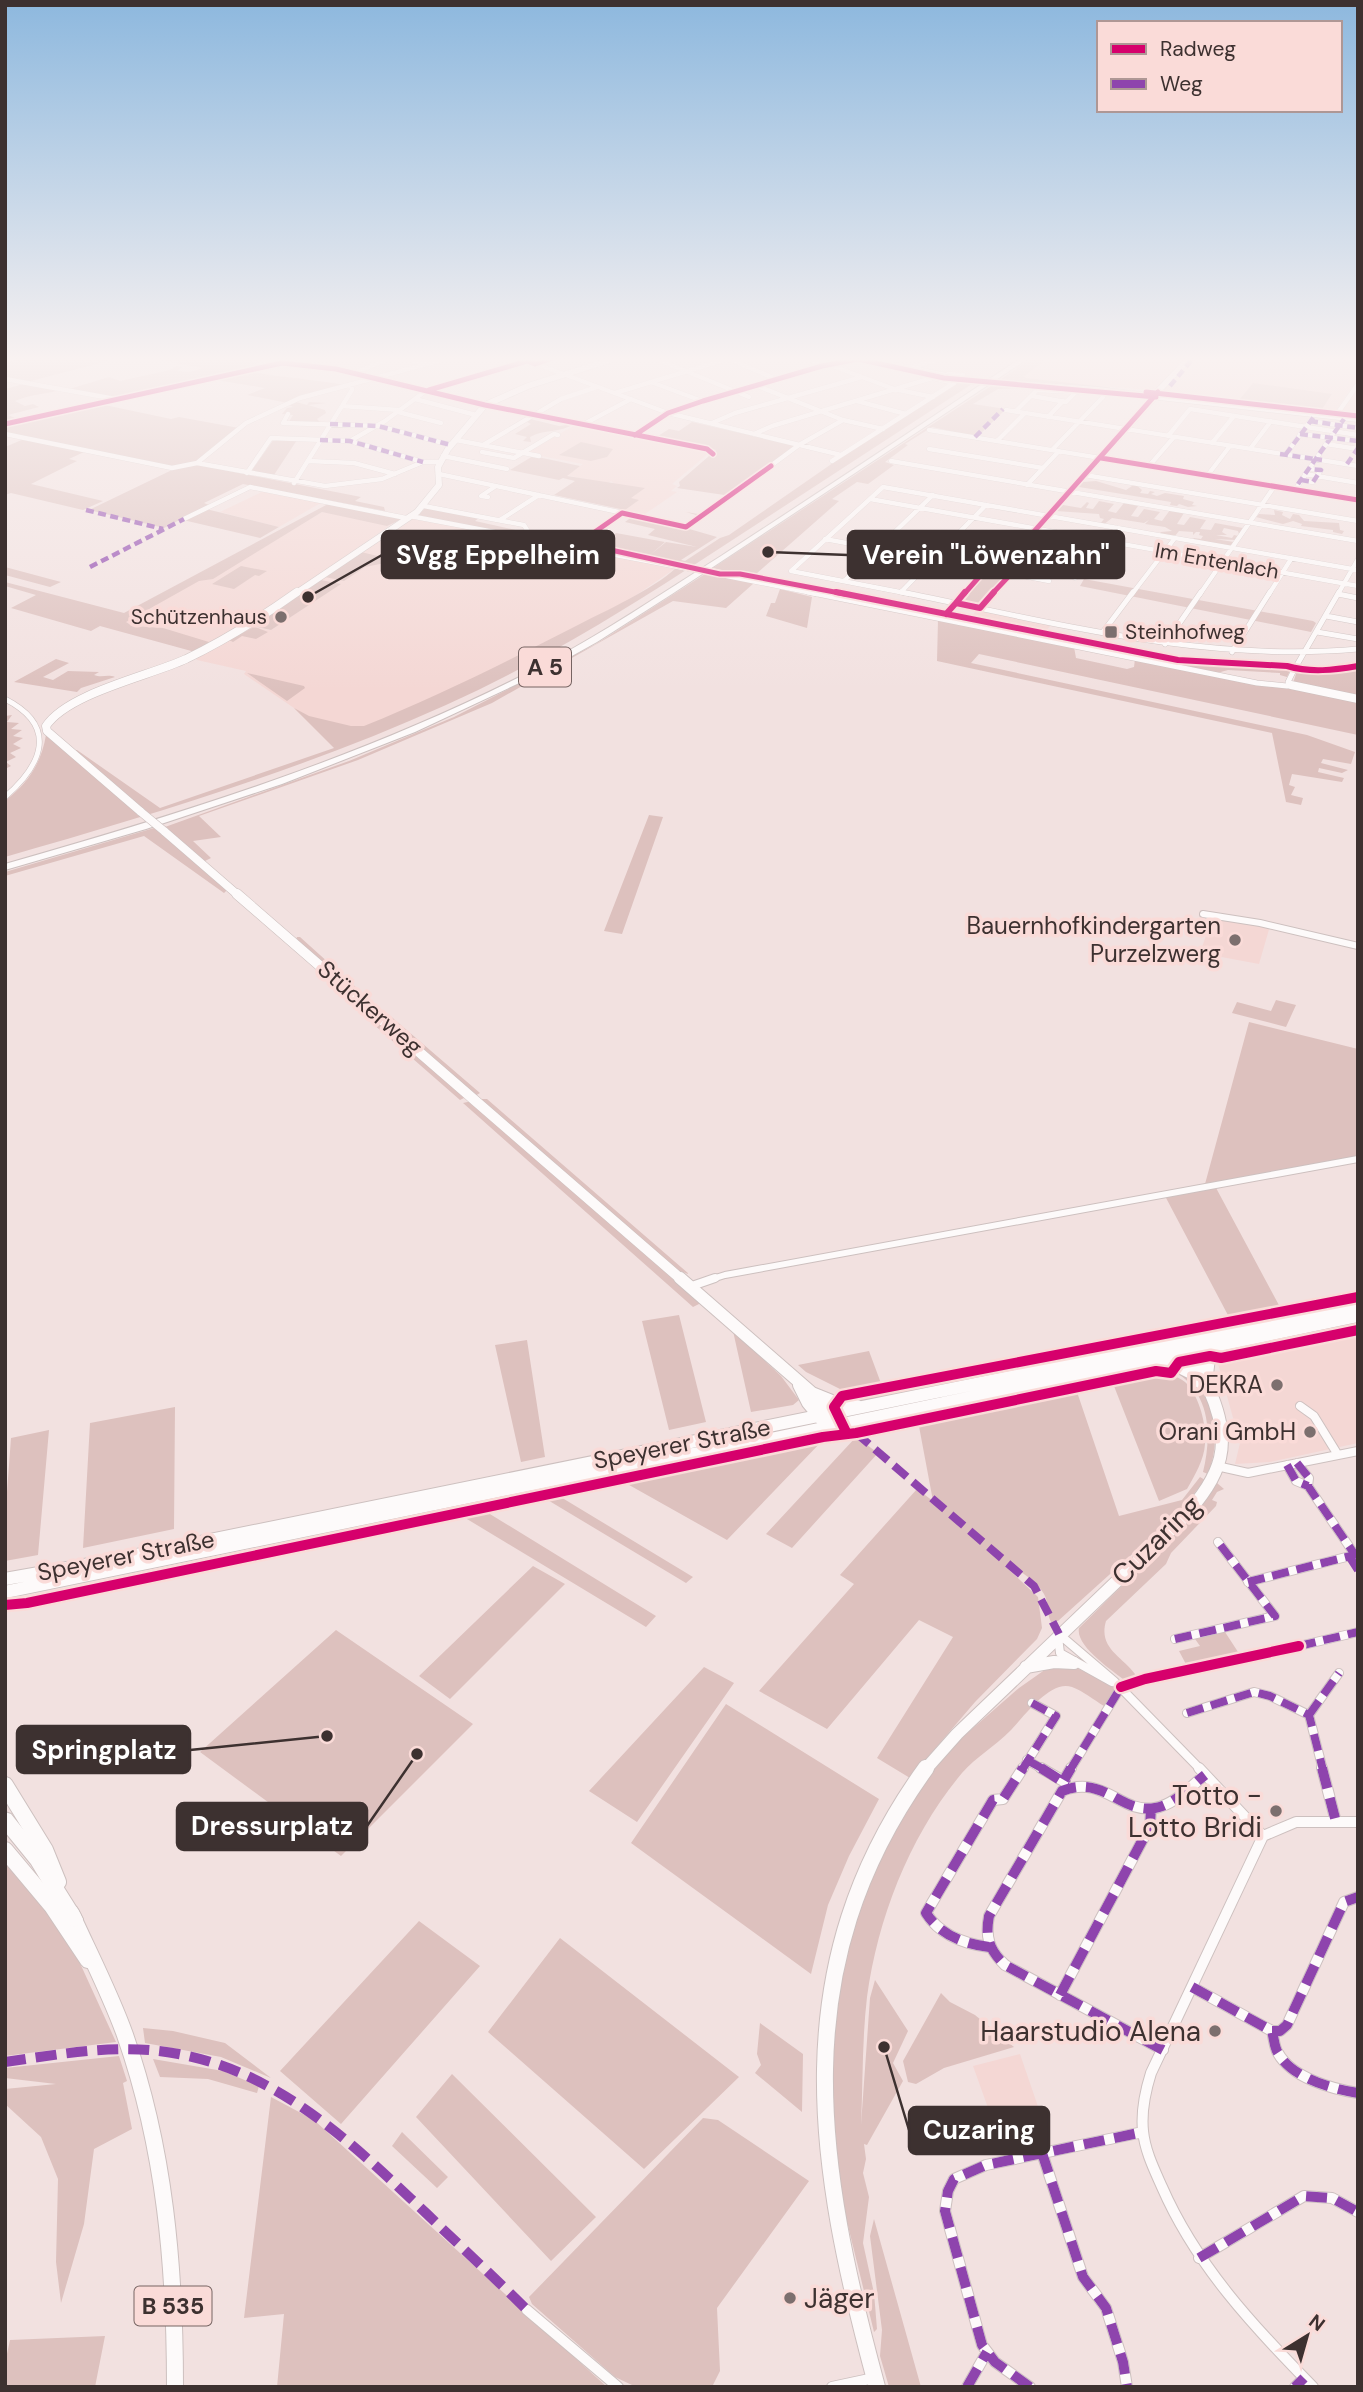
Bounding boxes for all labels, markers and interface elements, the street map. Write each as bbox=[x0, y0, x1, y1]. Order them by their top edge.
legend bbox=[1097, 21, 1342, 112]
text: Radweg bbox=[1160, 35, 1236, 63]
text: Weg bbox=[1160, 70, 1203, 98]
callout: SVgg Eppelheim bbox=[382, 531, 614, 578]
callout: Verein "Löwenzahn" bbox=[848, 531, 1124, 578]
street label: Im Entenlach bbox=[1153, 536, 1281, 586]
text: SVgg Eppelheim bbox=[396, 538, 600, 572]
text: Verein "Löwenzahn" bbox=[862, 538, 1110, 572]
place label: Schützenhaus bbox=[131, 603, 267, 631]
marker: Schützenhaus bbox=[273, 609, 289, 625]
place label: Steinhofweg bbox=[1125, 618, 1245, 646]
marker: Steinhofweg bbox=[1103, 624, 1119, 640]
road number: A 5 bbox=[519, 648, 571, 687]
place label: Bauernhofkindergarten Purzelzwerg bbox=[967, 910, 1221, 969]
marker: Bauernhofkindergarten Purzelzwerg bbox=[1227, 932, 1243, 948]
street label: Stückerweg bbox=[311, 953, 429, 1062]
place label: DEKRA bbox=[1189, 1369, 1263, 1400]
marker: DEKRA bbox=[1269, 1377, 1285, 1393]
street label: Speyerer Straße bbox=[591, 1411, 773, 1476]
place label: Orani GmbH bbox=[1159, 1416, 1296, 1447]
marker: Orani GmbH bbox=[1302, 1424, 1318, 1440]
street label: Cuzaring bbox=[1103, 1487, 1209, 1593]
street label: Speyerer Straße bbox=[35, 1523, 217, 1588]
callout: Springplatz bbox=[17, 1726, 190, 1773]
text: Springplatz bbox=[31, 1733, 177, 1767]
place label: Totto - Lotto Bridi bbox=[1128, 1777, 1262, 1846]
callout: Dressurplatz bbox=[177, 1803, 367, 1850]
marker: Totto - Lotto Bridi bbox=[1268, 1803, 1284, 1819]
text: Dressurplatz bbox=[191, 1809, 353, 1843]
place label: Haarstudio Alena bbox=[980, 2013, 1201, 2050]
marker: Haarstudio Alena bbox=[1207, 2023, 1223, 2039]
callout: Cuzaring bbox=[909, 2107, 1049, 2154]
text: Cuzaring bbox=[923, 2113, 1035, 2147]
place label: Jäger bbox=[804, 2280, 875, 2317]
road number: B 535 bbox=[134, 2286, 212, 2326]
marker: Jäger bbox=[782, 2290, 798, 2306]
north arrow bbox=[1272, 2301, 1342, 2371]
text: N bbox=[1304, 2309, 1330, 2337]

